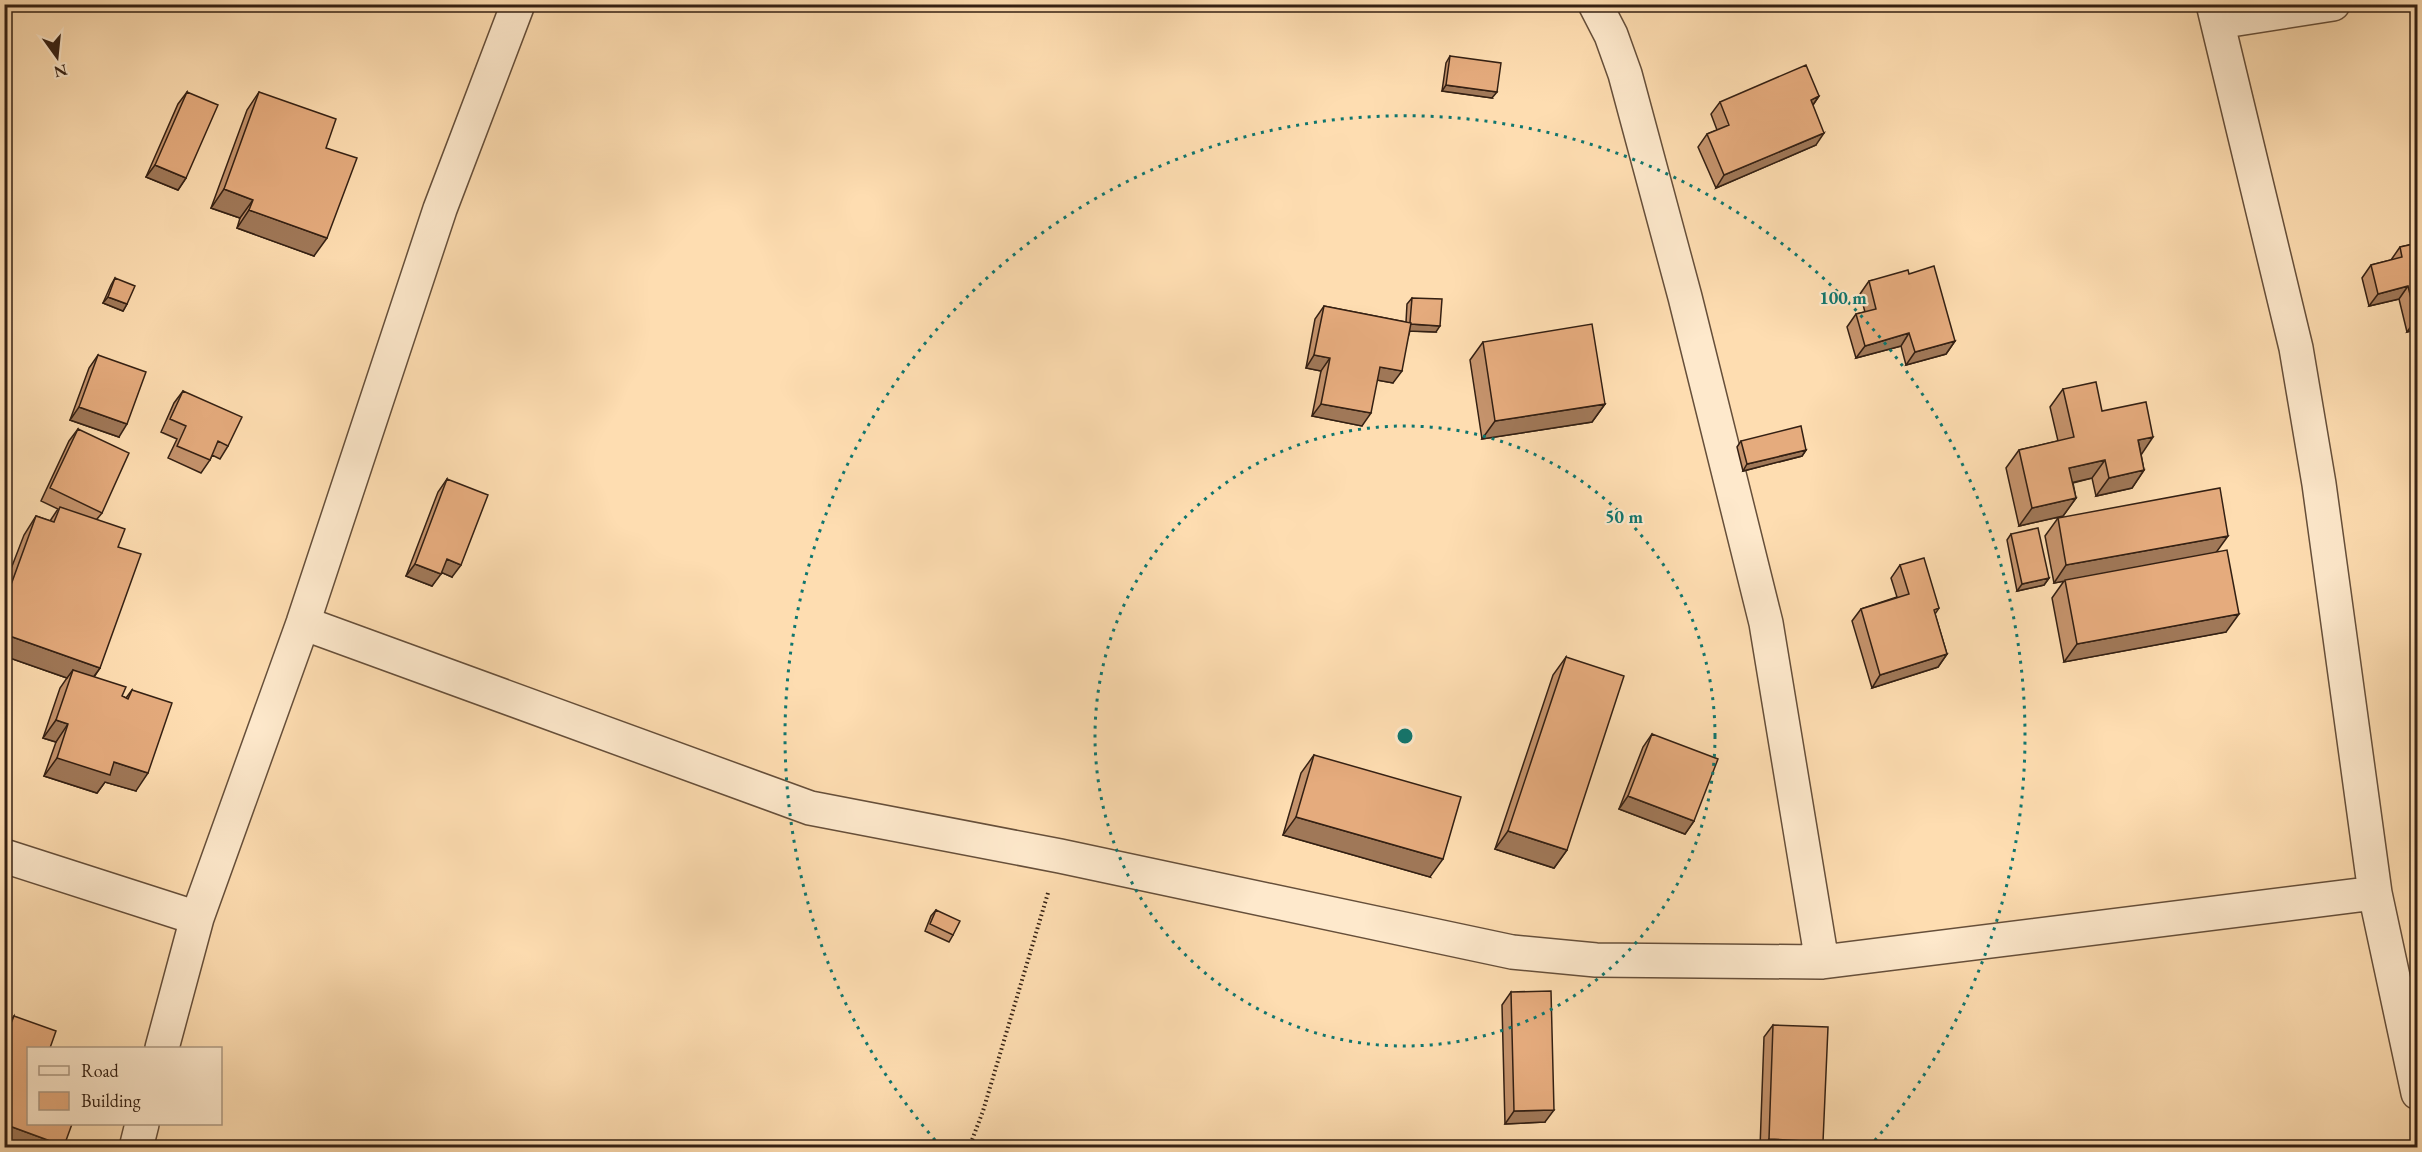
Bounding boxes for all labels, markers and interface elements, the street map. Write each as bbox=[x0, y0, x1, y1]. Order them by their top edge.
north arrow bbox=[27, 27, 87, 87]
text: N bbox=[52, 59, 70, 83]
text: 100 m bbox=[1819, 286, 1867, 309]
text: 50 m bbox=[1605, 505, 1643, 528]
centre of rings bbox=[1395, 726, 1415, 746]
legend bbox=[27, 1047, 222, 1125]
text: Road bbox=[81, 1059, 120, 1082]
text: Building bbox=[81, 1089, 141, 1112]

